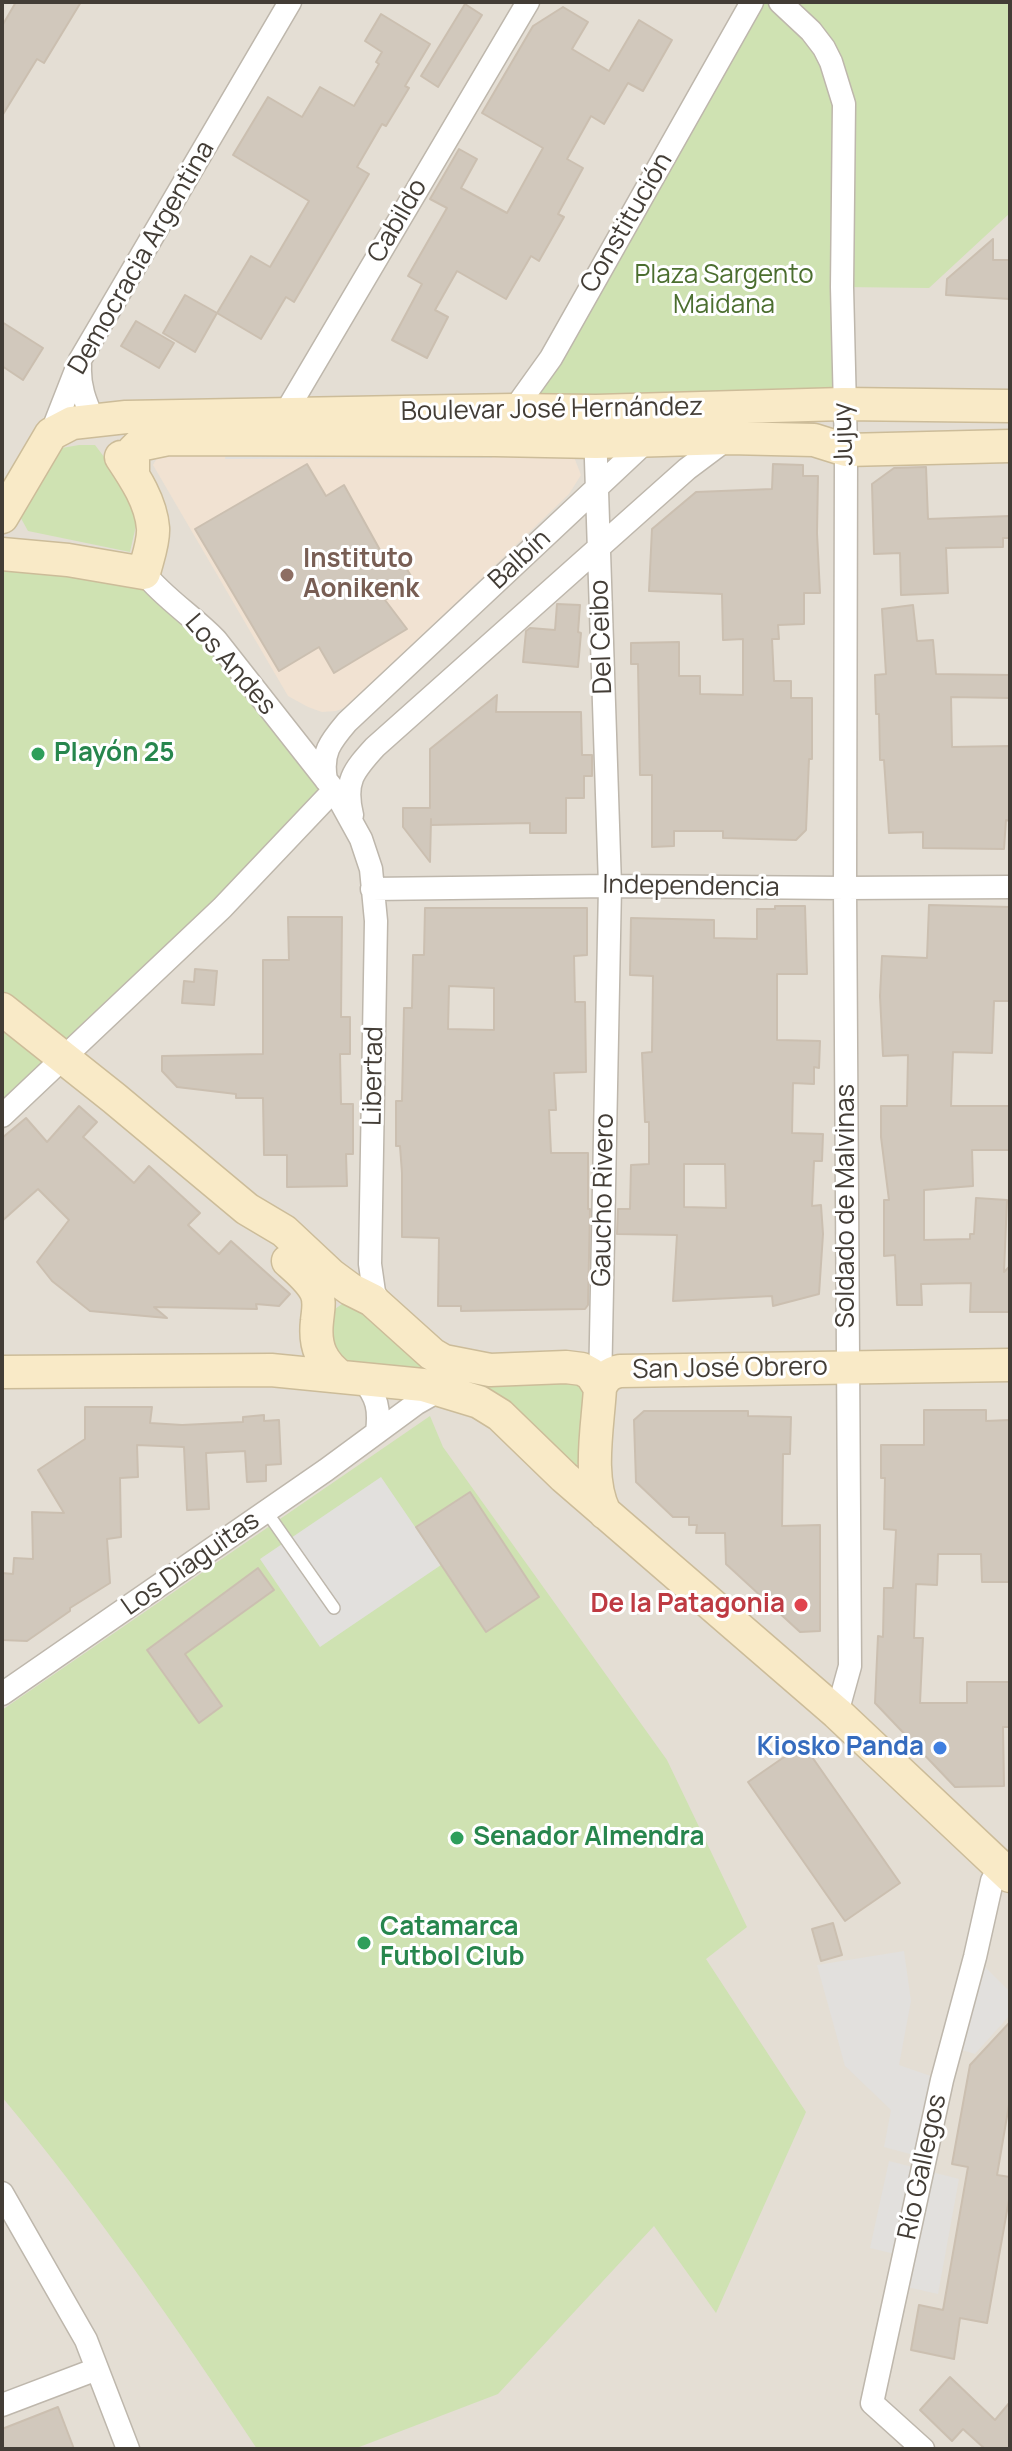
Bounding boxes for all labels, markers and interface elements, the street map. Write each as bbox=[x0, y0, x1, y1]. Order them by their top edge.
street label: Democracia Argentina bbox=[62, 136, 222, 380]
street label: Constitución bbox=[574, 148, 680, 298]
street label: Cabildo bbox=[362, 174, 434, 268]
park label: Plaza Sargento Maidana bbox=[634, 260, 814, 322]
street label: Boulevar José Hernández bbox=[401, 392, 703, 428]
street label: Jujuy bbox=[827, 402, 861, 466]
street label: Balbín bbox=[483, 524, 557, 596]
place label: Instituto Aonikenk bbox=[303, 544, 419, 606]
marker: Instituto Aonikenk bbox=[278, 566, 296, 584]
street label: Del Ceibo bbox=[584, 579, 620, 695]
street label: Los Andes bbox=[178, 608, 282, 722]
place label: Playón 25 bbox=[54, 738, 174, 770]
marker: Playón 25 bbox=[29, 745, 47, 763]
street label: Independencia bbox=[602, 870, 780, 904]
street label: Libertad bbox=[358, 1026, 390, 1126]
street label: Soldado de Malvinas bbox=[831, 1084, 863, 1328]
street label: Gaucho Rivero bbox=[587, 1113, 621, 1287]
street label: San José Obrero bbox=[632, 1352, 828, 1386]
street label: Los Diaguitas bbox=[116, 1505, 266, 1623]
place label: De la Patagonia bbox=[590, 1589, 785, 1621]
marker: De la Patagonia bbox=[792, 1596, 810, 1614]
place label: Kiosko Panda bbox=[757, 1732, 924, 1764]
marker: Kiosko Panda bbox=[931, 1739, 949, 1757]
place label: Senador Almendra bbox=[473, 1822, 705, 1854]
marker: Senador Almendra bbox=[448, 1829, 466, 1847]
place label: Catamarca Futbol Club bbox=[380, 1912, 524, 1974]
marker: Catamarca Futbol Club bbox=[355, 1934, 373, 1952]
street label: Río Gallegos bbox=[892, 2092, 954, 2242]

